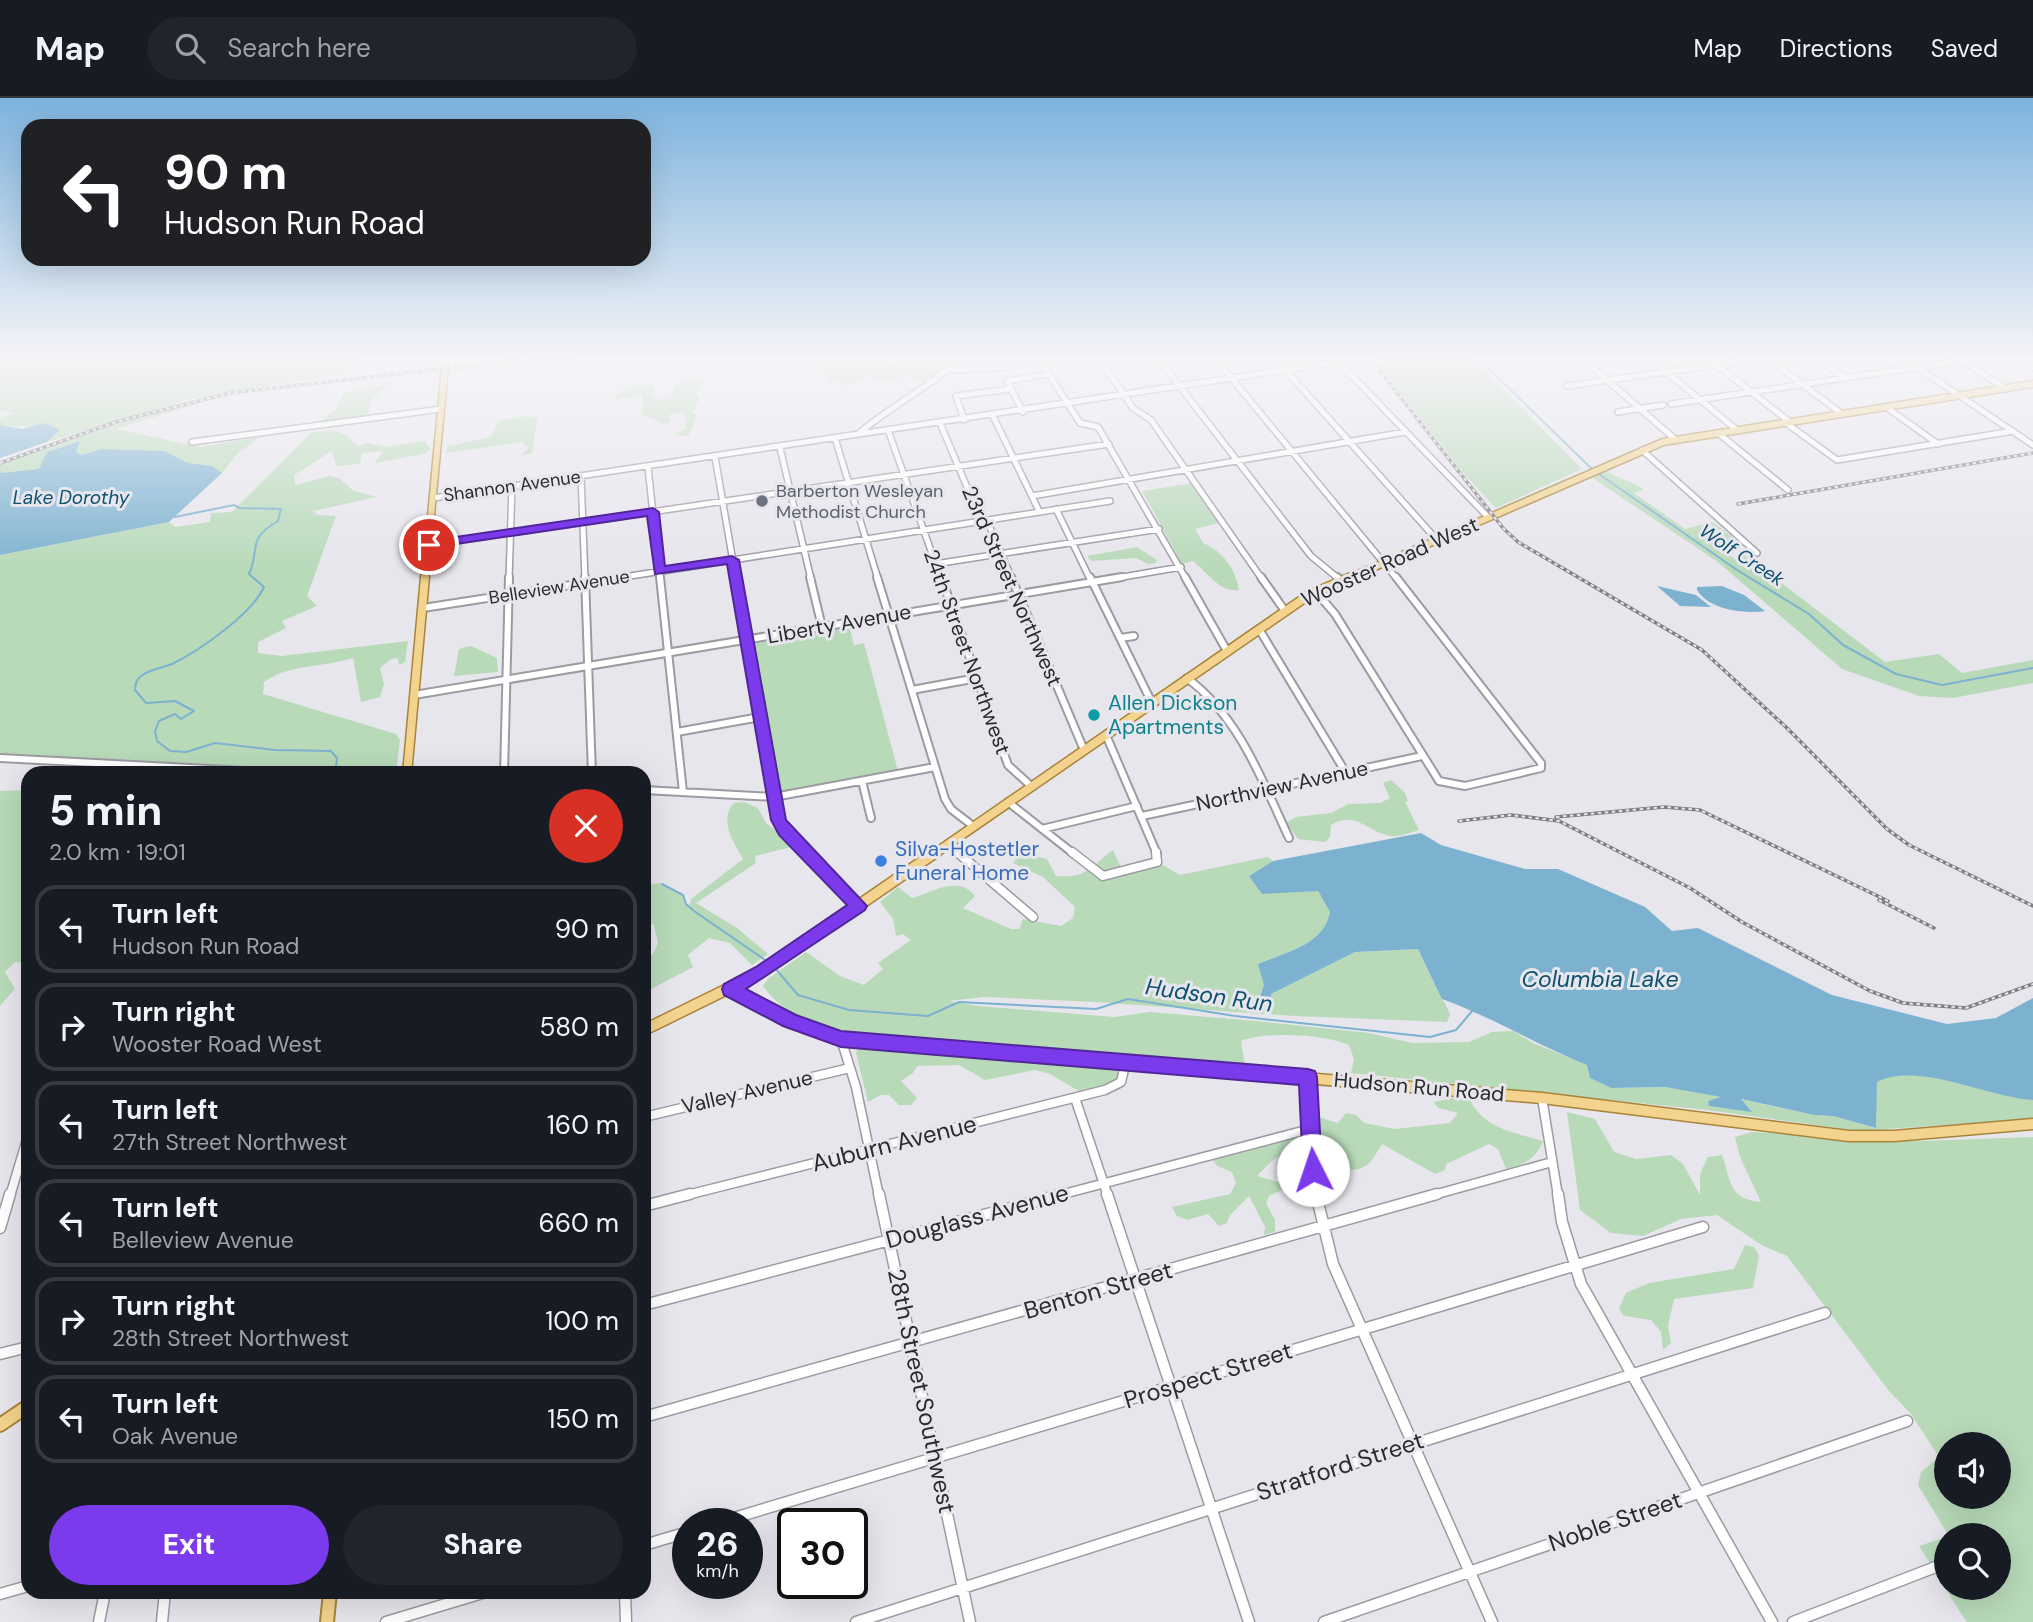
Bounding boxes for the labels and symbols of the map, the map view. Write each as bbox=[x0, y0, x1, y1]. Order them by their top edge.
street label: Shannon Avenue bbox=[442, 464, 582, 508]
place label: Barberton Wesleyan Methodist Church bbox=[776, 479, 943, 524]
street label: 23rd Street Northwest bbox=[955, 481, 1069, 691]
water label: Lake Dorothy bbox=[13, 485, 131, 510]
marker: Barberton Wesleyan Methodist Church bbox=[754, 493, 770, 509]
street label: Wooster Road West bbox=[1297, 510, 1483, 614]
pin bbox=[399, 515, 459, 575]
water label: Wolf Creek bbox=[1695, 518, 1790, 592]
street label: 24th Street Northwest bbox=[917, 546, 1017, 758]
street label: Belleview Avenue bbox=[487, 564, 631, 610]
street label: Liberty Avenue bbox=[765, 598, 913, 650]
place label: Allen Dickson Apartments bbox=[1108, 689, 1237, 741]
marker: Allen Dickson Apartments bbox=[1086, 707, 1102, 723]
street label: Northview Avenue bbox=[1193, 754, 1371, 818]
place label: Silva-Hostetler Funeral Home bbox=[895, 835, 1039, 887]
marker: Silva-Hostetler Funeral Home bbox=[873, 853, 889, 869]
water label: Columbia Lake bbox=[1521, 964, 1679, 994]
water label: Hudson Run bbox=[1144, 971, 1274, 1019]
street label: Valley Avenue bbox=[679, 1063, 815, 1121]
street label: Hudson Run Road bbox=[1333, 1066, 1505, 1108]
street label: Auburn Avenue bbox=[808, 1108, 980, 1178]
position arrow bbox=[1276, 1133, 1350, 1207]
street label: Douglass Avenue bbox=[882, 1177, 1072, 1255]
street label: Benton Street bbox=[1020, 1254, 1176, 1326]
street label: 28th Street Southwest bbox=[881, 1266, 963, 1516]
street label: Prospect Street bbox=[1120, 1335, 1296, 1415]
street label: Stratford Street bbox=[1252, 1424, 1428, 1508]
street label: Noble Street bbox=[1544, 1484, 1686, 1558]
speed limit sign: 30 bbox=[777, 1508, 868, 1599]

